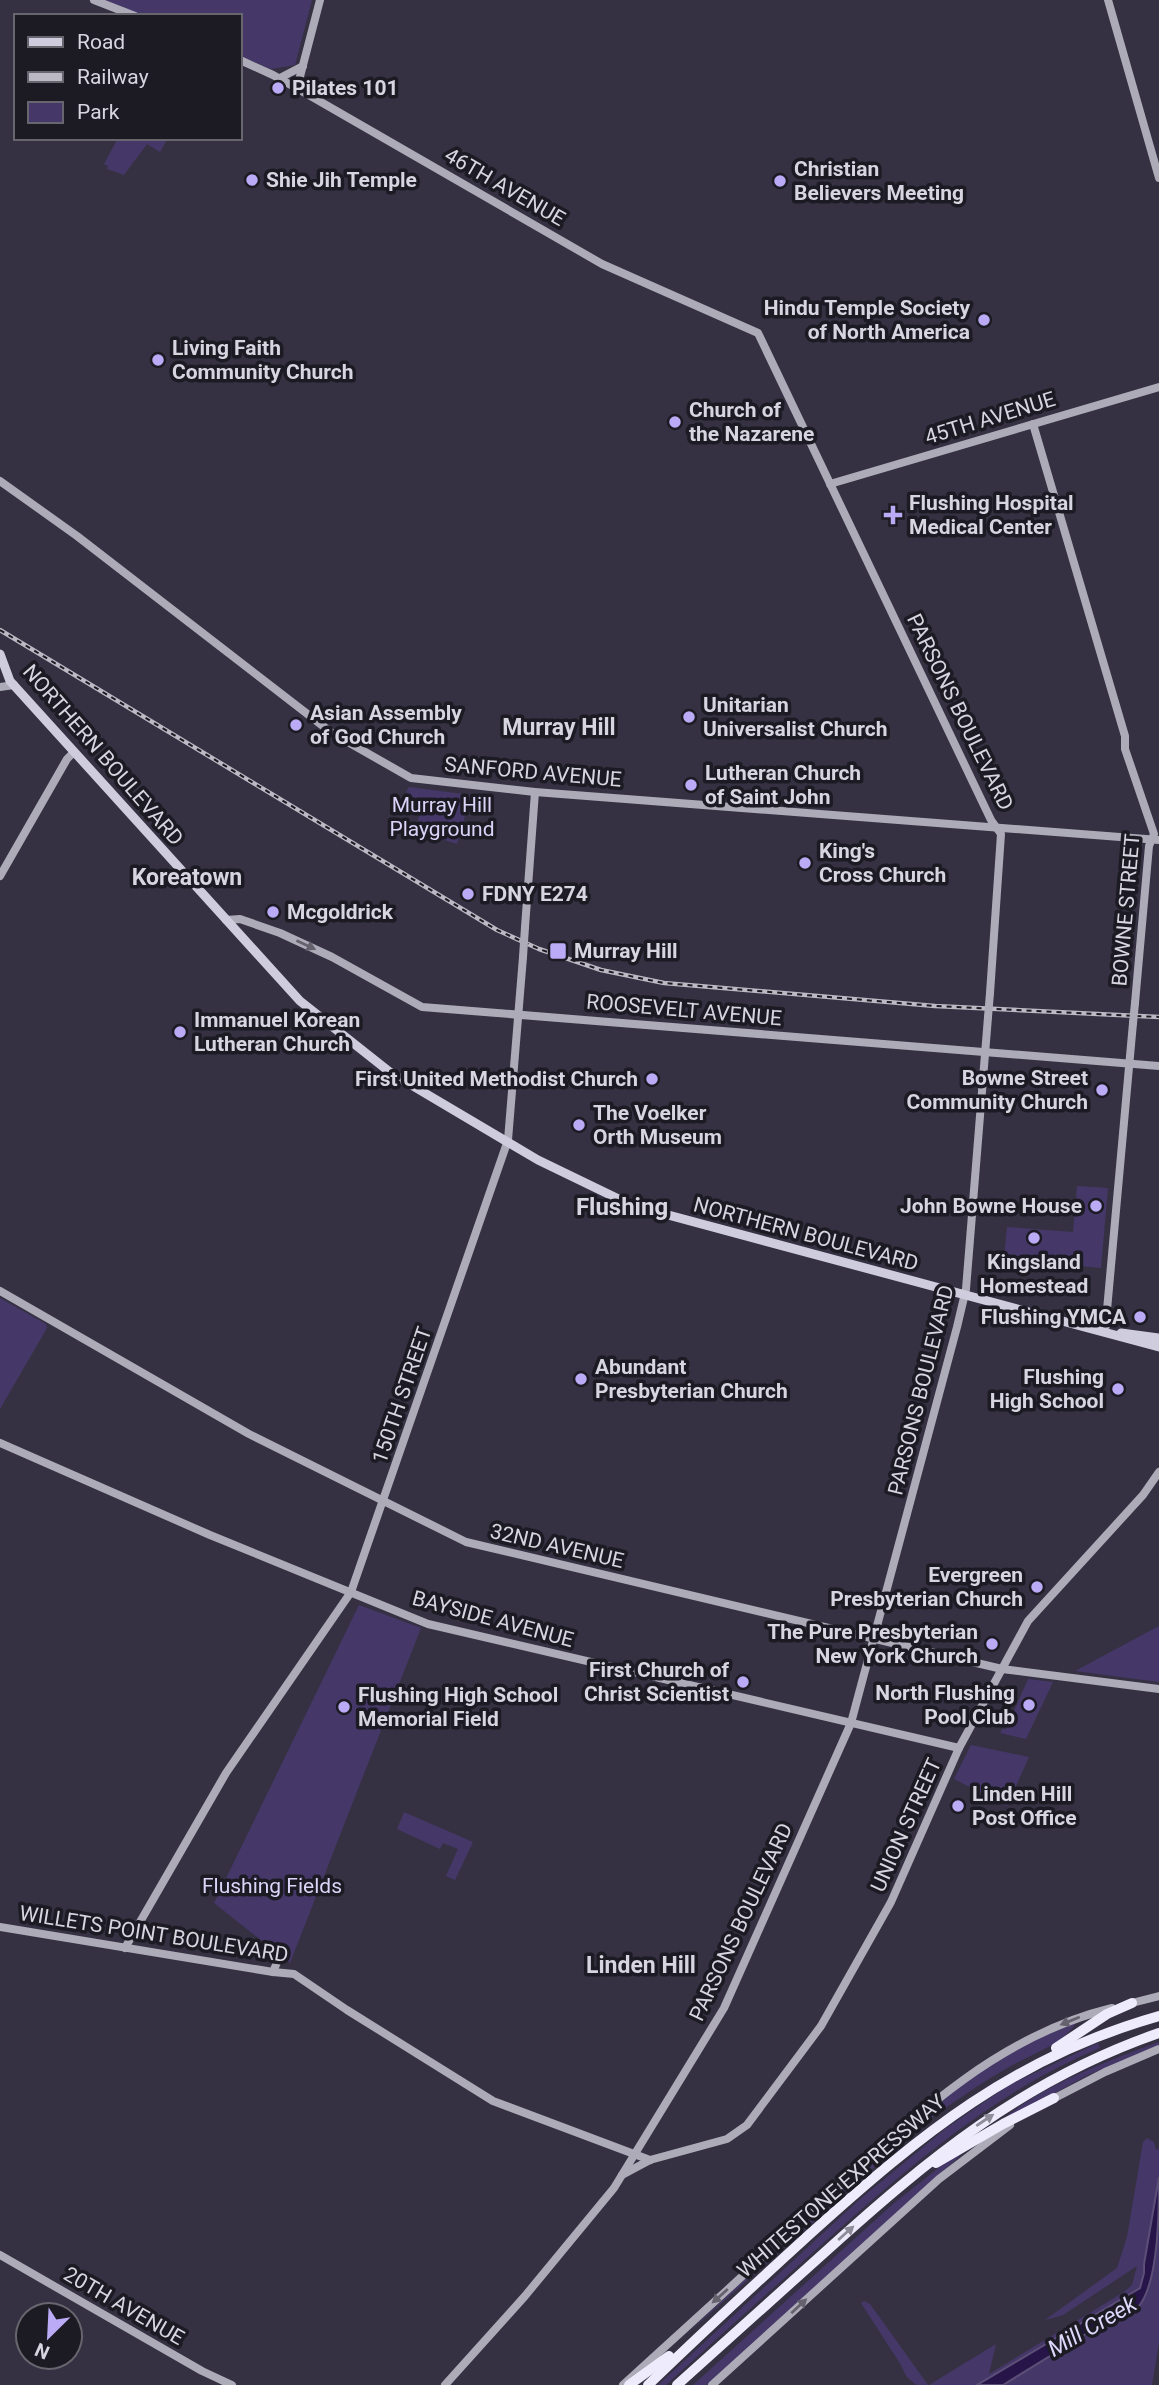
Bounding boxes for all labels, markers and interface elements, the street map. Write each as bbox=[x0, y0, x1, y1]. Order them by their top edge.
legend bbox=[14, 14, 242, 140]
text: Road bbox=[77, 30, 125, 54]
text: Railway bbox=[77, 65, 149, 89]
place label: Pilates 101 bbox=[292, 76, 399, 100]
marker: Pilates 101 bbox=[270, 80, 286, 96]
text: Park bbox=[77, 100, 120, 124]
street label: 46TH AVENUE bbox=[441, 143, 569, 231]
place label: Christian Believers Meeting bbox=[794, 157, 964, 205]
place label: Shie Jih Temple bbox=[266, 168, 417, 192]
marker: Shie Jih Temple bbox=[244, 172, 260, 188]
marker: Christian Believers Meeting bbox=[772, 173, 788, 189]
place label: Hindu Temple Society of North America bbox=[764, 296, 970, 344]
marker: Hindu Temple Society of North America bbox=[976, 312, 992, 328]
place label: Living Faith Community Church bbox=[172, 336, 353, 384]
marker: Living Faith Community Church bbox=[150, 352, 166, 368]
street label: 45TH AVENUE bbox=[922, 387, 1058, 449]
place label: Church of the Nazarene bbox=[689, 398, 814, 446]
marker: Church of the Nazarene bbox=[667, 414, 683, 430]
place label: Flushing Hospital Medical Center bbox=[909, 491, 1074, 539]
marker: Flushing Hospital Medical Center bbox=[883, 505, 903, 525]
street label: PARSONS BOULEVARD bbox=[902, 610, 1018, 814]
street label: NORTHERN BOULEVARD bbox=[18, 660, 188, 850]
place label: Unitarian Universalist Church bbox=[703, 693, 887, 741]
place label: Asian Assembly of God Church bbox=[310, 701, 462, 749]
marker: Unitarian Universalist Church bbox=[681, 709, 697, 725]
district label: Murray Hill bbox=[502, 714, 616, 741]
marker: Asian Assembly of God Church bbox=[288, 717, 304, 733]
street label: SANFORD AVENUE bbox=[443, 752, 623, 792]
place label: Lutheran Church of Saint John bbox=[705, 761, 861, 809]
marker: Lutheran Church of Saint John bbox=[683, 777, 699, 793]
park label: Murray Hill Playground bbox=[389, 793, 495, 841]
street label: BOWNE STREET bbox=[1107, 832, 1145, 987]
place label: King's Cross Church bbox=[819, 839, 946, 887]
marker: King's Cross Church bbox=[797, 855, 813, 871]
district label: Koreatown bbox=[132, 864, 242, 891]
place label: FDNY E274 bbox=[482, 882, 588, 906]
marker: FDNY E274 bbox=[460, 886, 476, 902]
place label: Mcgoldrick bbox=[287, 900, 394, 924]
marker: Mcgoldrick bbox=[265, 904, 281, 920]
one-way arrow bbox=[296, 939, 316, 951]
place label: Murray Hill bbox=[574, 939, 678, 963]
marker: Murray Hill bbox=[548, 941, 568, 961]
street label: ROOSEVELT AVENUE bbox=[585, 990, 783, 1031]
place label: Immanuel Korean Lutheran Church bbox=[194, 1008, 360, 1056]
marker: Immanuel Korean Lutheran Church bbox=[172, 1024, 188, 1040]
place label: Bowne Street Community Church bbox=[907, 1066, 1088, 1114]
place label: First United Methodist Church bbox=[355, 1067, 638, 1091]
marker: First United Methodist Church bbox=[644, 1071, 660, 1087]
marker: Bowne Street Community Church bbox=[1094, 1082, 1110, 1098]
place label: The Voelker Orth Museum bbox=[593, 1101, 722, 1149]
marker: The Voelker Orth Museum bbox=[571, 1117, 587, 1133]
street label: NORTHERN BOULEVARD bbox=[691, 1192, 921, 1276]
district label: Flushing bbox=[576, 1193, 668, 1221]
place label: John Bowne House bbox=[900, 1194, 1082, 1218]
marker: John Bowne House bbox=[1088, 1198, 1104, 1214]
marker: Kingsland Homestead bbox=[1026, 1230, 1042, 1246]
place label: Kingsland Homestead bbox=[980, 1250, 1088, 1298]
street label: PARSONS BOULEVARD bbox=[883, 1283, 959, 1497]
place label: Flushing YMCA bbox=[981, 1305, 1127, 1329]
marker: Flushing YMCA bbox=[1132, 1309, 1148, 1325]
street label: 150TH STREET bbox=[367, 1323, 437, 1466]
place label: Abundant Presbyterian Church bbox=[595, 1355, 788, 1403]
place label: Flushing High School bbox=[990, 1365, 1104, 1413]
marker: Abundant Presbyterian Church bbox=[573, 1371, 589, 1387]
marker: Flushing High School bbox=[1110, 1381, 1126, 1397]
street label: 32ND AVENUE bbox=[488, 1519, 626, 1573]
place label: Evergreen Presbyterian Church bbox=[830, 1563, 1023, 1611]
marker: Evergreen Presbyterian Church bbox=[1029, 1579, 1045, 1595]
street label: BAYSIDE AVENUE bbox=[410, 1586, 576, 1652]
place label: The Pure Presbyterian New York Church bbox=[767, 1620, 978, 1668]
marker: The Pure Presbyterian New York Church bbox=[984, 1636, 1000, 1652]
place label: First Church of Christ Scientist bbox=[584, 1658, 729, 1706]
marker: First Church of Christ Scientist bbox=[735, 1674, 751, 1690]
place label: North Flushing Pool Club bbox=[875, 1681, 1015, 1729]
place label: Flushing High School Memorial Field bbox=[358, 1683, 558, 1731]
marker: North Flushing Pool Club bbox=[1021, 1697, 1037, 1713]
marker: Flushing High School Memorial Field bbox=[336, 1699, 352, 1715]
street label: UNION STREET bbox=[866, 1754, 946, 1895]
place label: Linden Hill Post Office bbox=[972, 1782, 1077, 1830]
marker: Linden Hill Post Office bbox=[950, 1798, 966, 1814]
street label: PARSONS BOULEVARD bbox=[685, 1819, 797, 2025]
park label: Flushing Fields bbox=[202, 1874, 342, 1898]
street label: WILLETS POINT BOULEVARD bbox=[18, 1901, 290, 1967]
district label: Linden Hill bbox=[586, 1952, 696, 1979]
one-way arrow bbox=[1059, 2016, 1080, 2027]
street label: WHITESTONE EXPRESSWAY bbox=[733, 2089, 950, 2282]
one-way arrow bbox=[976, 2114, 995, 2127]
one-way arrow bbox=[837, 2225, 855, 2241]
street label: 20TH AVENUE bbox=[60, 2262, 188, 2350]
one-way arrow bbox=[712, 2288, 729, 2304]
water label: Mill Creek bbox=[1043, 2290, 1142, 2363]
one-way arrow bbox=[790, 2299, 807, 2315]
north arrow bbox=[14, 2301, 84, 2371]
text: N bbox=[31, 2338, 53, 2364]

